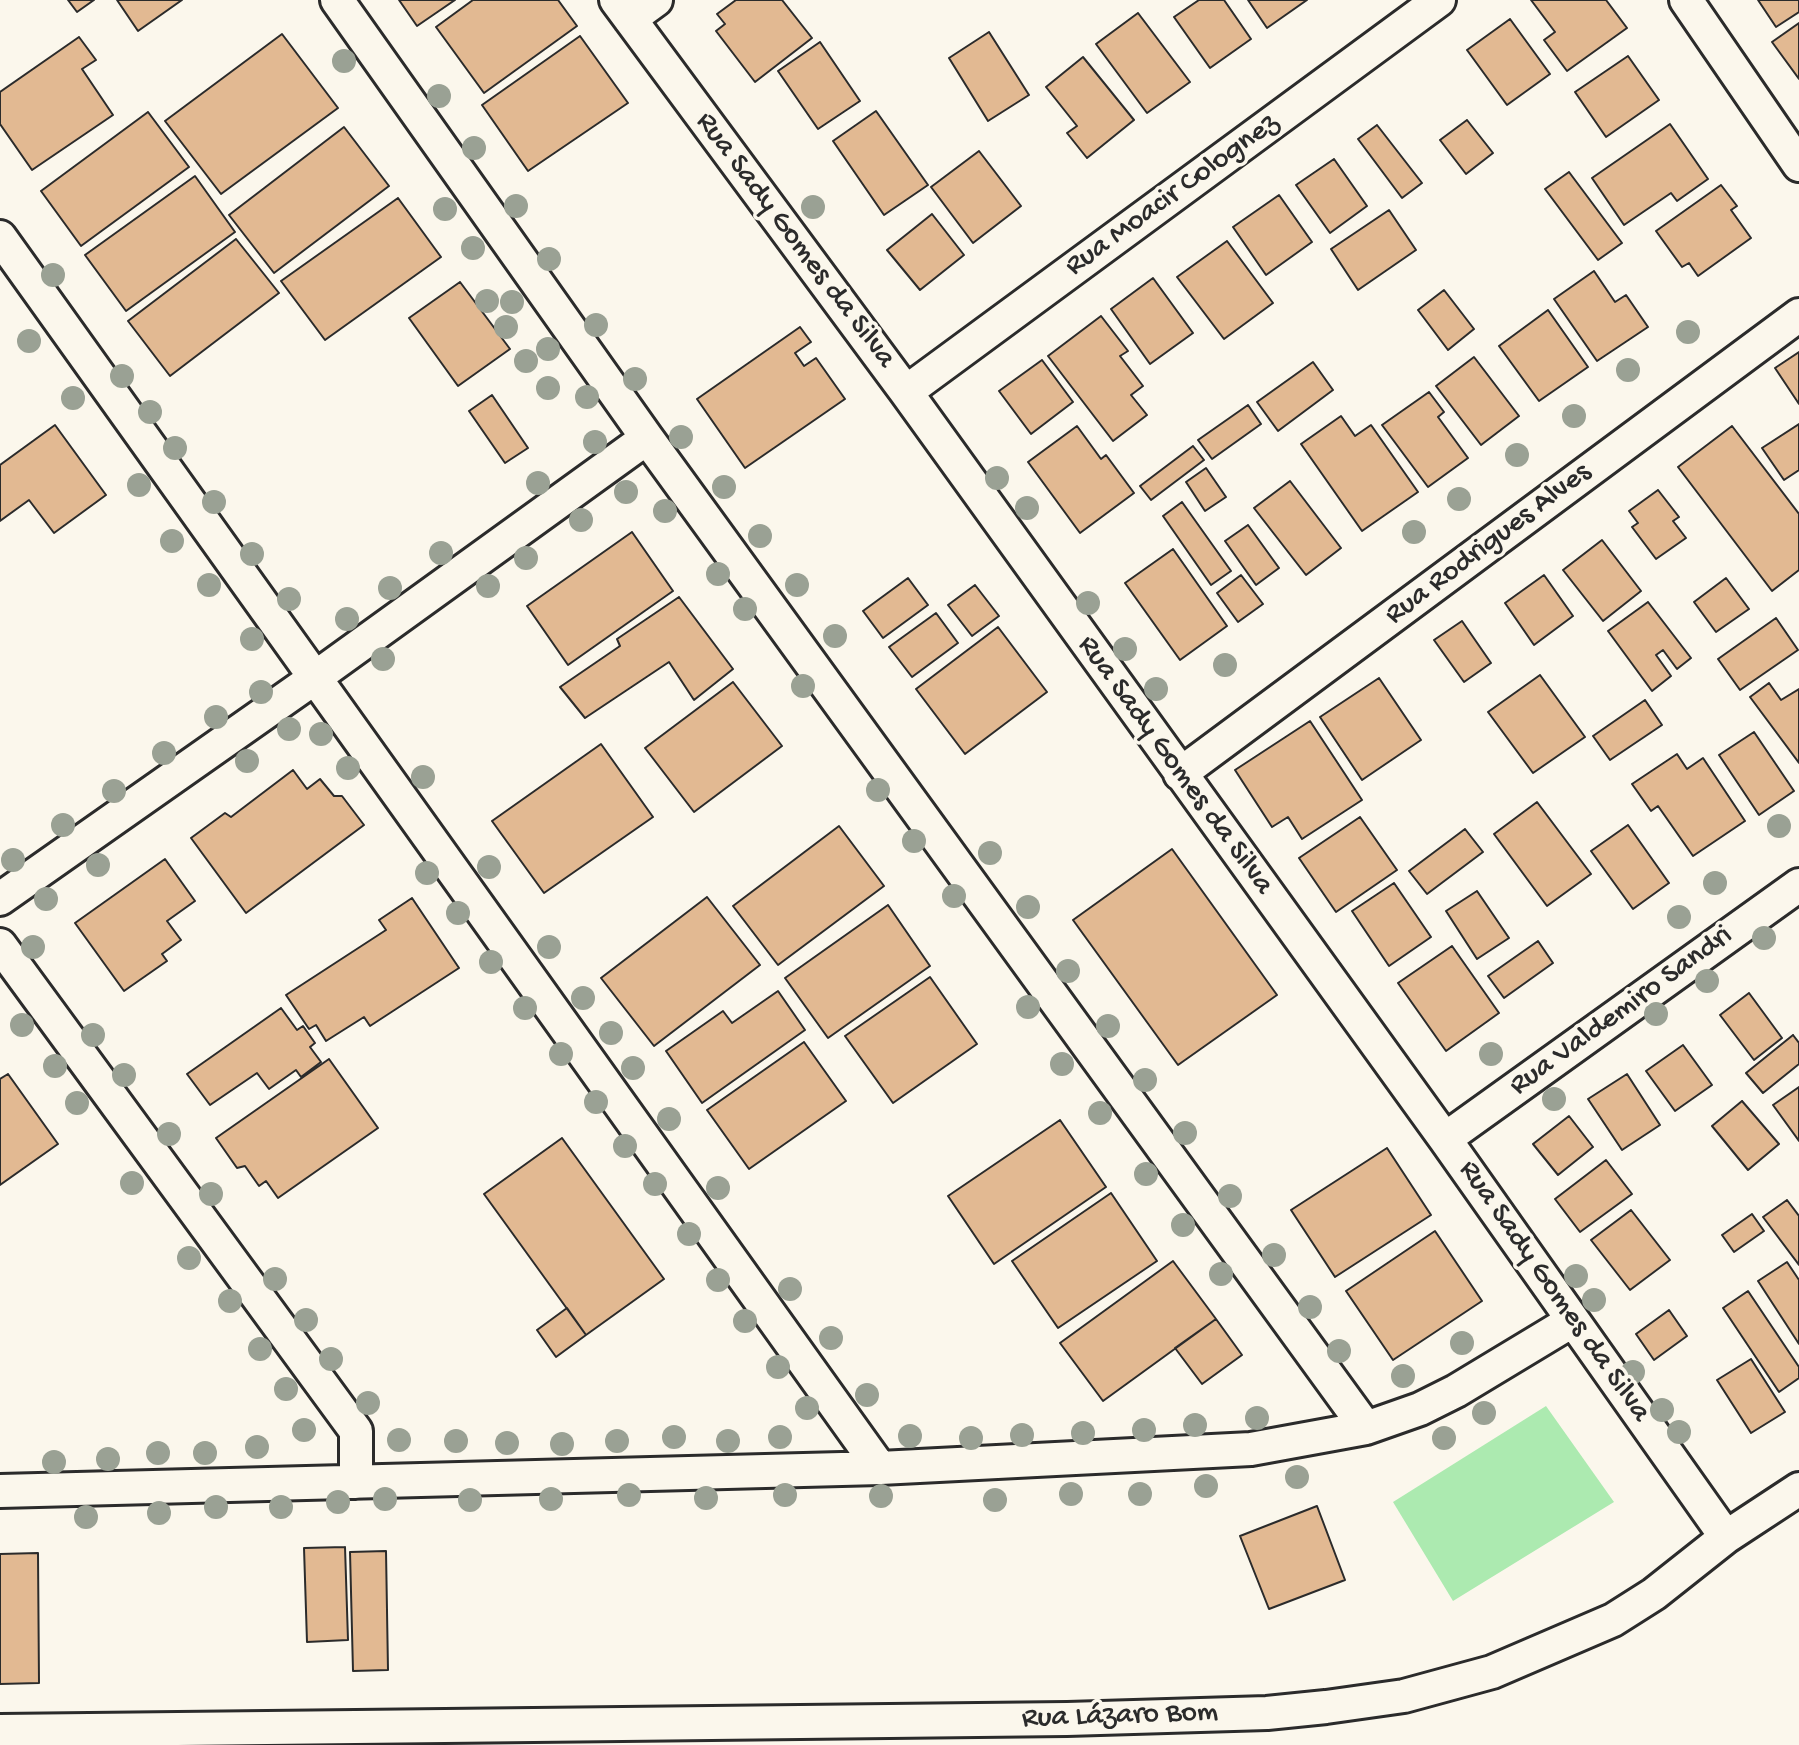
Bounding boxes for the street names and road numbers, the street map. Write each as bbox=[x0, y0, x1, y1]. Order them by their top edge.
street label: Rua Sady Gomes da Silva bbox=[686, 106, 902, 376]
street label: Rua Moacir Colognez bbox=[1059, 106, 1287, 286]
street label: Rua Rodrigues Alves bbox=[1379, 456, 1599, 634]
street label: Rua Sady Gomes da Silva bbox=[1068, 630, 1280, 902]
street label: Rua Valdemiro Sandri bbox=[1503, 919, 1741, 1105]
street label: Rua Sady Gomes da Silva bbox=[1449, 1154, 1657, 1430]
street label: Rua Lázaro Bom bbox=[1021, 1696, 1219, 1738]

